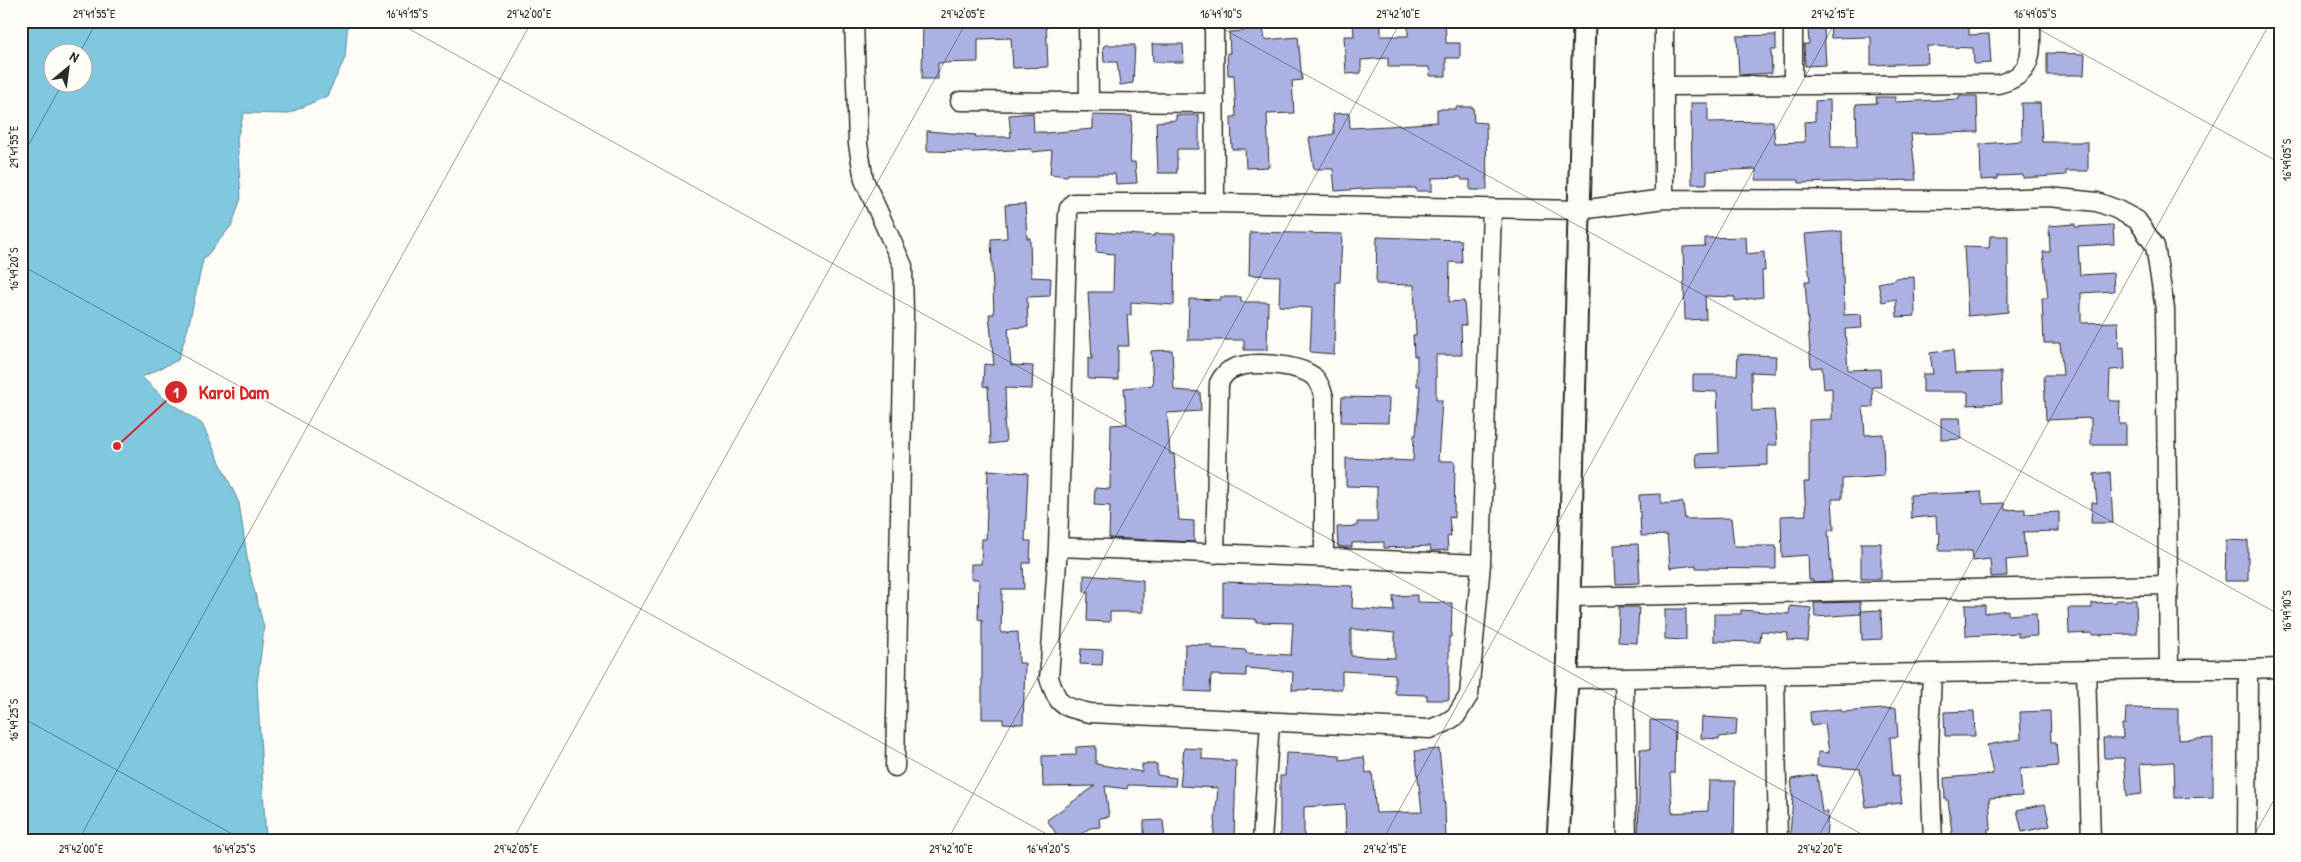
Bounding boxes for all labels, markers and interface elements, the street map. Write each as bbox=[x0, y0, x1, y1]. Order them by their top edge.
text: 29°41'55"E bbox=[73, 5, 116, 22]
text: 16°49'15"S bbox=[386, 5, 428, 22]
text: 29°42'00"E bbox=[507, 5, 552, 22]
text: 29°42'05"E bbox=[941, 5, 986, 22]
text: 16°49'10"S bbox=[1200, 5, 1242, 22]
text: 29°42'10"E bbox=[1376, 5, 1420, 22]
text: 29°42'15"E bbox=[1811, 5, 1855, 22]
text: 16°49'05"S bbox=[2014, 5, 2057, 22]
north arrow bbox=[42, 42, 92, 92]
text: N bbox=[67, 46, 83, 67]
text: 29°41'55"E bbox=[5, 125, 22, 168]
text: 16°49'05"S bbox=[2278, 138, 2295, 181]
text: 16°49'20"S bbox=[5, 247, 22, 290]
callout: Karoi Dam bbox=[164, 375, 279, 409]
text: Karoi Dam bbox=[199, 379, 269, 405]
text: 1 bbox=[173, 382, 179, 403]
text: 16°49'10"S bbox=[2278, 590, 2295, 632]
text: 16°49'25"S bbox=[5, 698, 22, 741]
text: 29°42'00"E bbox=[59, 840, 104, 857]
text: 16°49'25"S bbox=[213, 840, 256, 857]
text: 29°42'05"E bbox=[494, 840, 539, 857]
text: 29°42'10"E bbox=[929, 840, 973, 857]
text: 16°49'20"S bbox=[1027, 840, 1070, 857]
text: 29°42'15"E bbox=[1363, 840, 1407, 857]
text: 29°42'20"E bbox=[1798, 840, 1843, 857]

